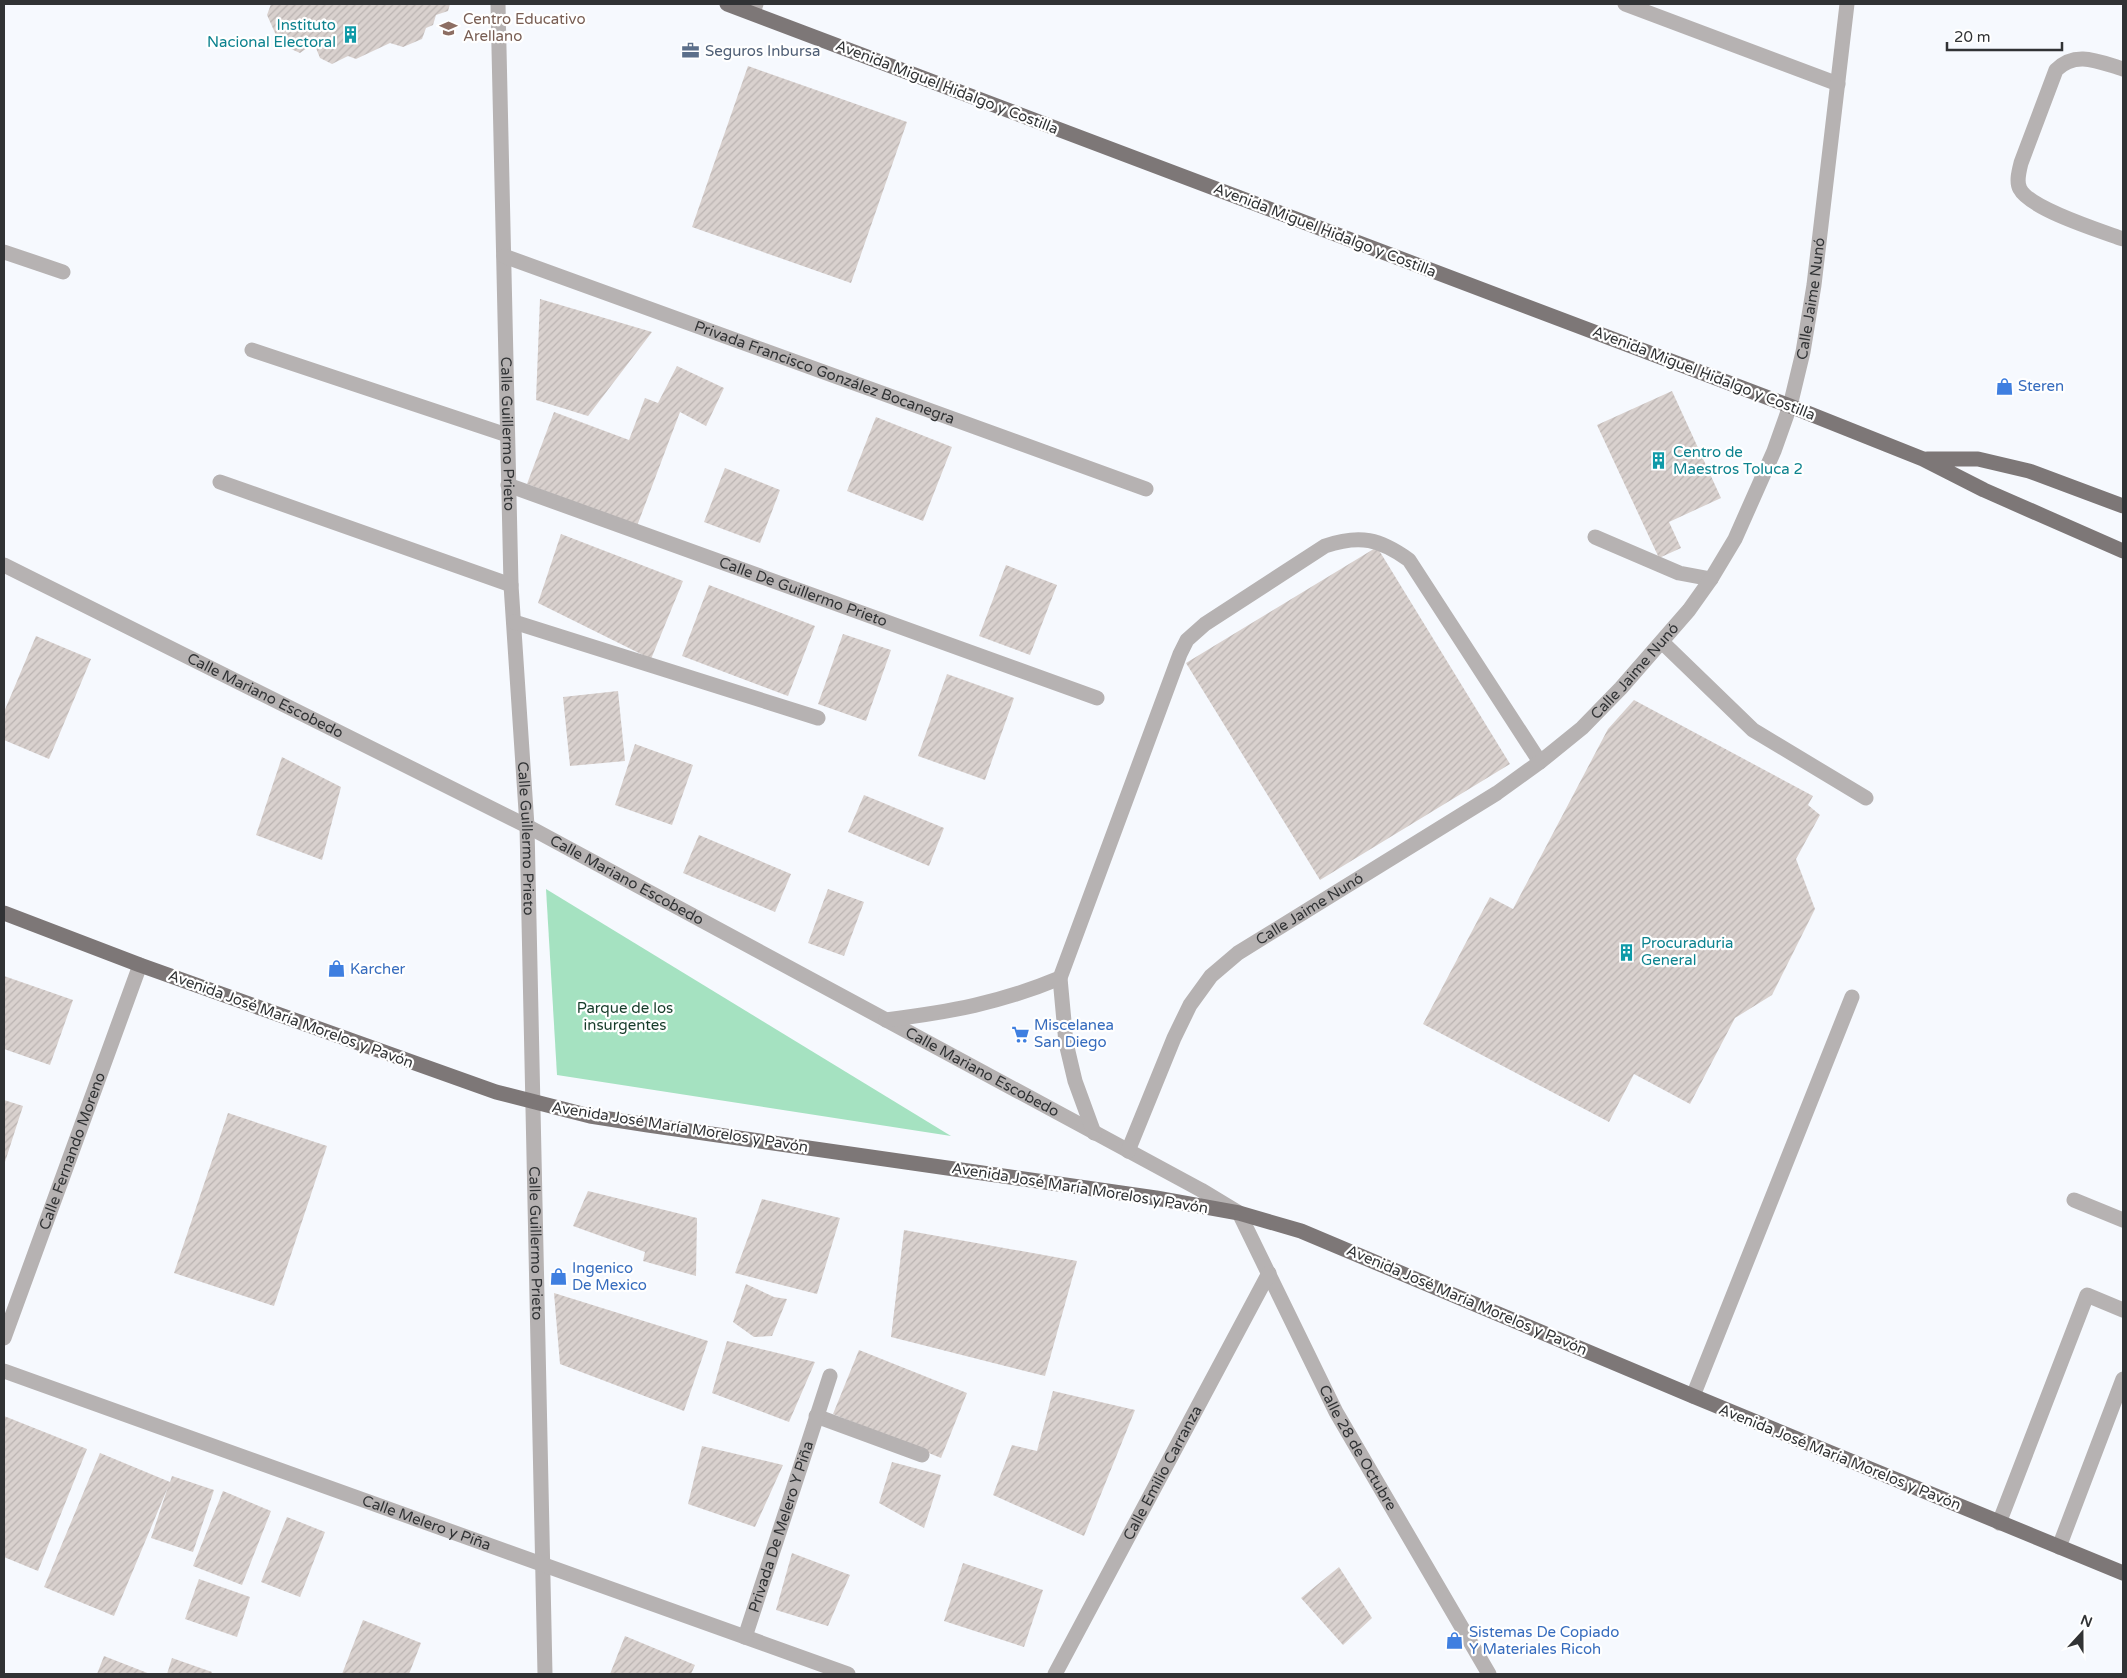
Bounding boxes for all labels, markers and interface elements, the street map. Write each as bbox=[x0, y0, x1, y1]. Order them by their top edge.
place label: Centro Educativo Arellano bbox=[463, 10, 586, 45]
place label: Instituto Nacional Electoral bbox=[207, 16, 336, 51]
school or university icon: Centro Educativo Arellano bbox=[439, 18, 459, 38]
scale bar bbox=[1947, 20, 2062, 52]
building icon: Instituto Nacional Electoral bbox=[340, 24, 360, 44]
text: 20 m bbox=[1954, 28, 1991, 46]
street label: Avenida Miguel Hidalgo y Costilla bbox=[833, 36, 1061, 138]
office icon: Seguros Inbursa bbox=[681, 41, 701, 61]
place label: Seguros Inbursa bbox=[705, 42, 820, 60]
street label: Avenida Miguel Hidalgo y Costilla bbox=[1211, 179, 1439, 281]
street label: Calle Jaime Nunó bbox=[1792, 236, 1829, 362]
street label: Privada Francisco González Bocanegra bbox=[692, 317, 957, 428]
street label: Avenida Miguel Hidalgo y Costilla bbox=[1590, 322, 1818, 424]
street label: Calle Guillermo Prieto bbox=[497, 357, 518, 511]
shop icon: Steren bbox=[1994, 376, 2014, 396]
place label: Steren bbox=[2018, 377, 2064, 395]
place label: Centro de Maestros Toluca 2 bbox=[1673, 443, 1803, 478]
building icon: Centro de Maestros Toluca 2 bbox=[1649, 451, 1669, 471]
street label: Calle De Guillermo Prieto bbox=[717, 553, 890, 630]
street label: Calle Jaime Nunó bbox=[1587, 619, 1683, 723]
street label: Calle Mariano Escobedo bbox=[184, 649, 346, 742]
street label: Calle Guillermo Prieto bbox=[514, 761, 538, 916]
street label: Calle Mariano Escobedo bbox=[547, 831, 707, 929]
street label: Calle Jaime Nunó bbox=[1252, 869, 1367, 949]
place label: Procuraduria General bbox=[1641, 934, 1733, 969]
building icon: Procuraduria General bbox=[1617, 942, 1637, 962]
shop icon: Karcher bbox=[326, 959, 346, 979]
place label: Karcher bbox=[350, 960, 406, 978]
street label: Avenida José María Morelos y Pavón bbox=[166, 966, 416, 1072]
park label: Parque de los insurgentes bbox=[577, 999, 673, 1034]
place label: Miscelanea San Diego bbox=[1034, 1016, 1114, 1051]
street label: Calle Mariano Escobedo bbox=[902, 1023, 1062, 1121]
supermarket icon: Miscelanea San Diego bbox=[1010, 1024, 1030, 1044]
street label: Calle Fernando Moreno bbox=[35, 1070, 109, 1232]
street label: Avenida José María Morelos y Pavón bbox=[550, 1098, 810, 1156]
street label: Avenida José María Morelos y Pavón bbox=[950, 1159, 1210, 1217]
street label: Calle Guillermo Prieto bbox=[525, 1166, 546, 1321]
street label: Avenida José María Morelos y Pavón bbox=[1344, 1241, 1590, 1359]
place label: Ingenico De Mexico bbox=[572, 1259, 647, 1294]
shop icon: Ingenico De Mexico bbox=[548, 1267, 568, 1287]
street label: Calle 28 de Octubre bbox=[1315, 1382, 1401, 1514]
street label: Avenida José María Morelos y Pavón bbox=[1716, 1400, 1964, 1514]
street label: Calle Emilio Carranza bbox=[1119, 1402, 1206, 1543]
street label: Privada De Melero Y Piña bbox=[745, 1439, 817, 1615]
street label: Calle Melero y Piña bbox=[360, 1491, 493, 1554]
north arrow bbox=[2057, 1608, 2107, 1658]
text: N bbox=[2078, 1611, 2095, 1631]
place label: Sistemas De Copiado Y Materiales Ricoh bbox=[1469, 1623, 1619, 1658]
shop icon: Sistemas De Copiado Y Materiales Ricoh bbox=[1445, 1631, 1465, 1651]

